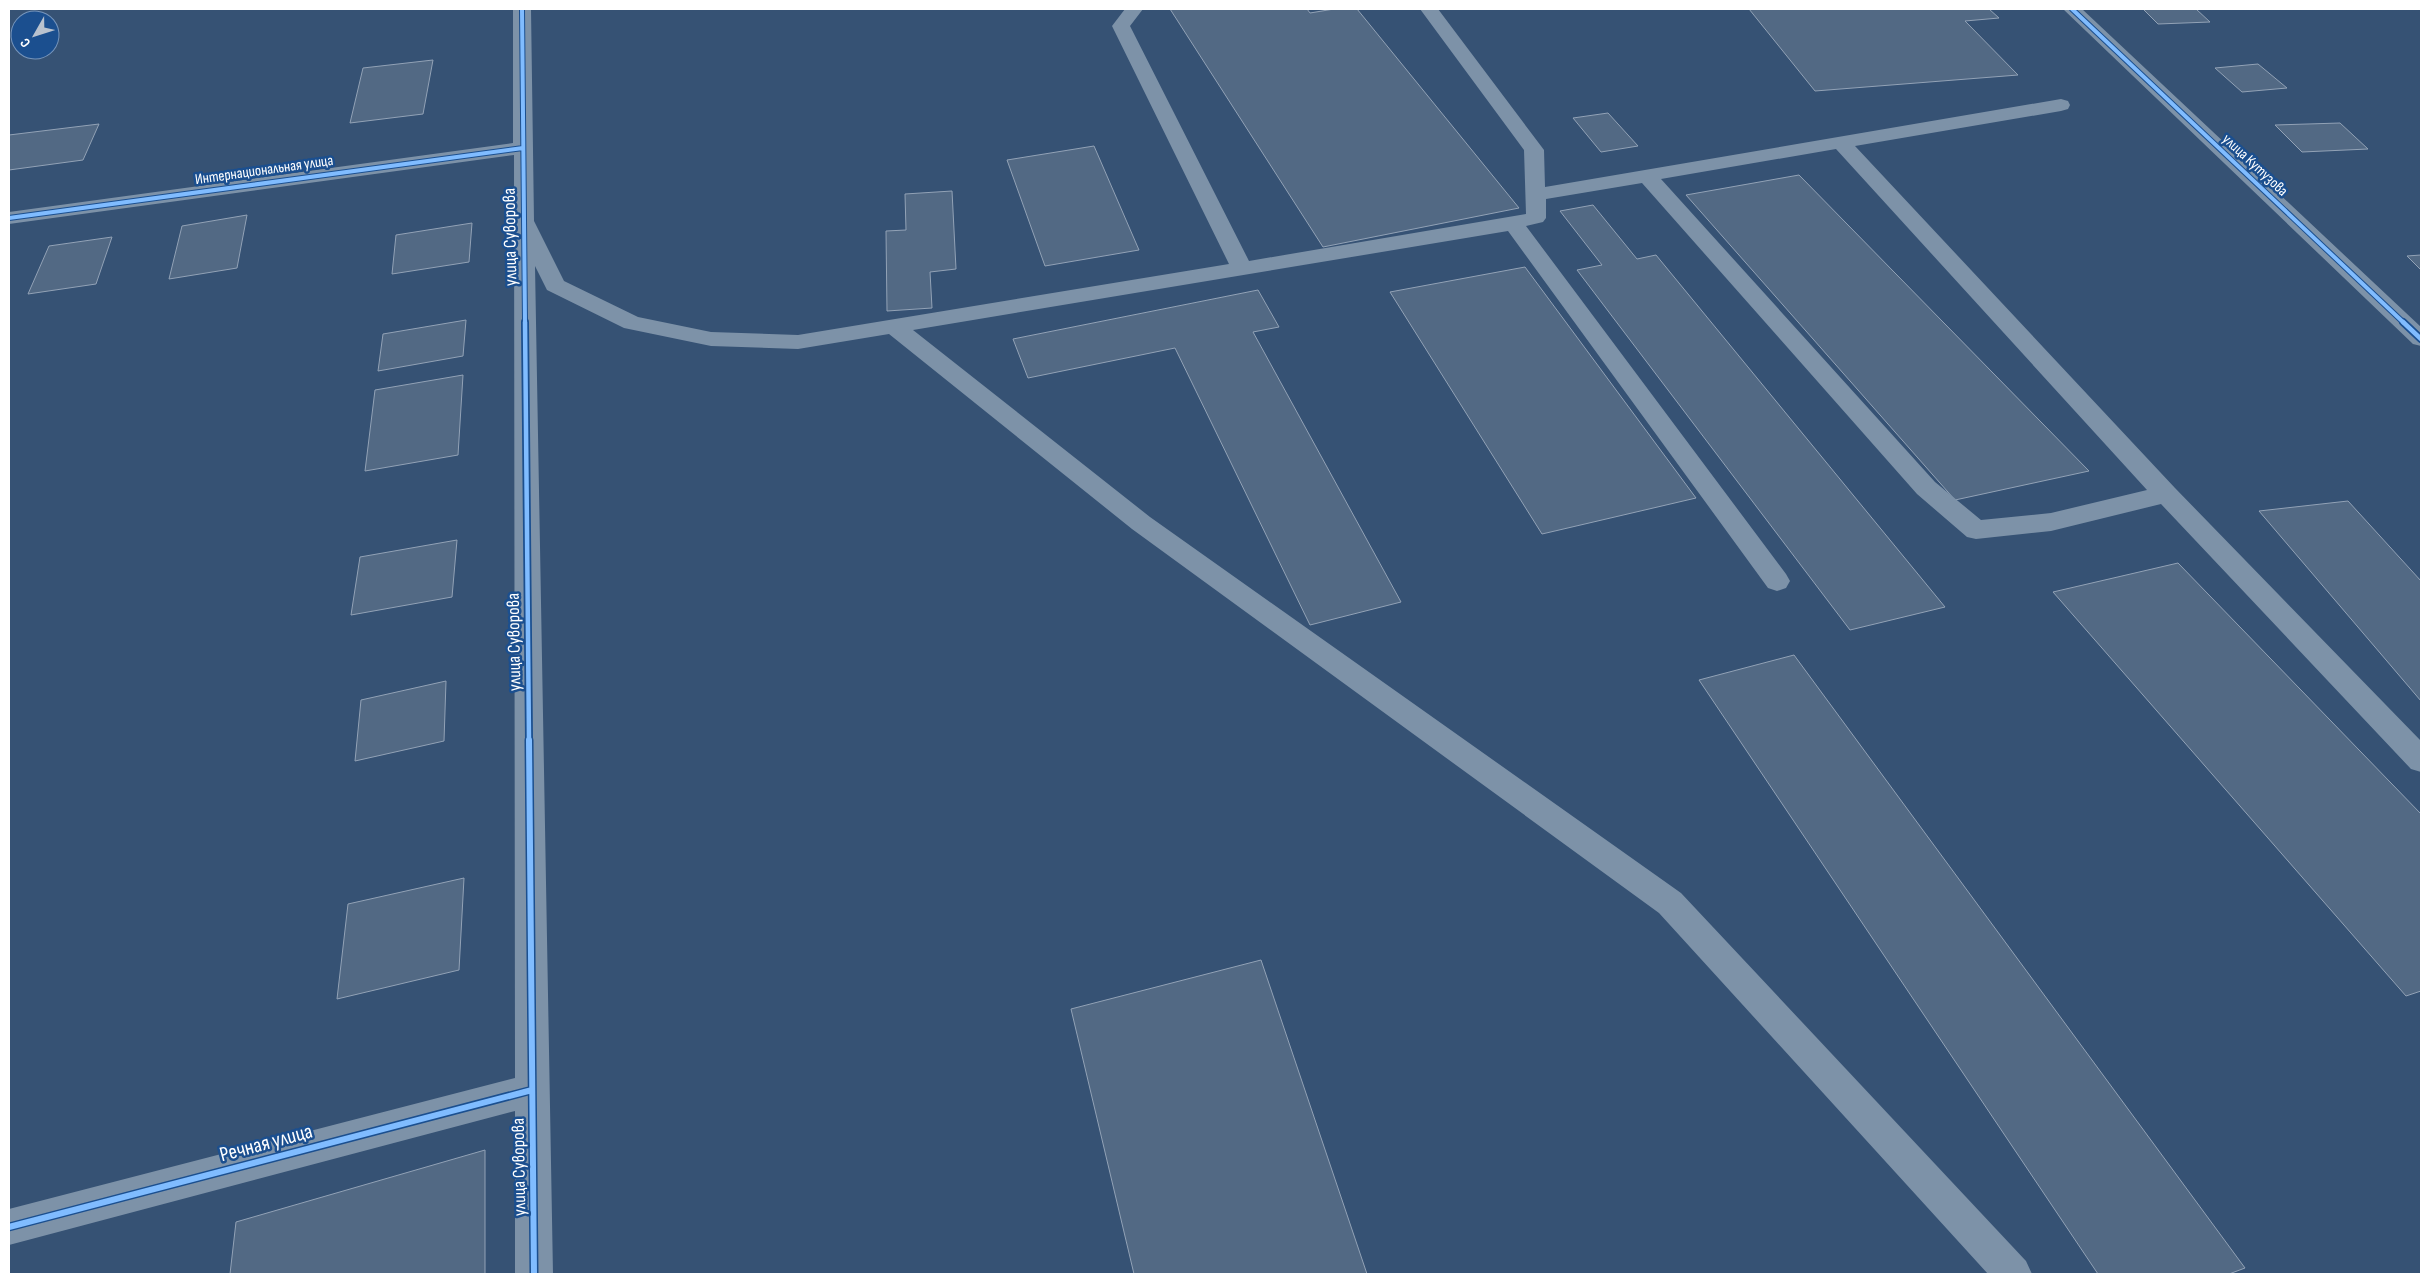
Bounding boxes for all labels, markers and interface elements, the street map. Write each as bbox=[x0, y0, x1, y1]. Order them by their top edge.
north arrow bbox=[10, 10, 60, 60]
text: С bbox=[16, 35, 34, 51]
street label: улица Кутузова bbox=[2218, 130, 2292, 200]
street label: Интернациональная улица bbox=[194, 151, 335, 189]
street label: улица Суворова bbox=[499, 188, 521, 286]
street label: улица Суворова bbox=[503, 593, 525, 691]
street label: улица Суворова bbox=[508, 1118, 530, 1216]
street label: Речная улица bbox=[217, 1119, 315, 1167]

